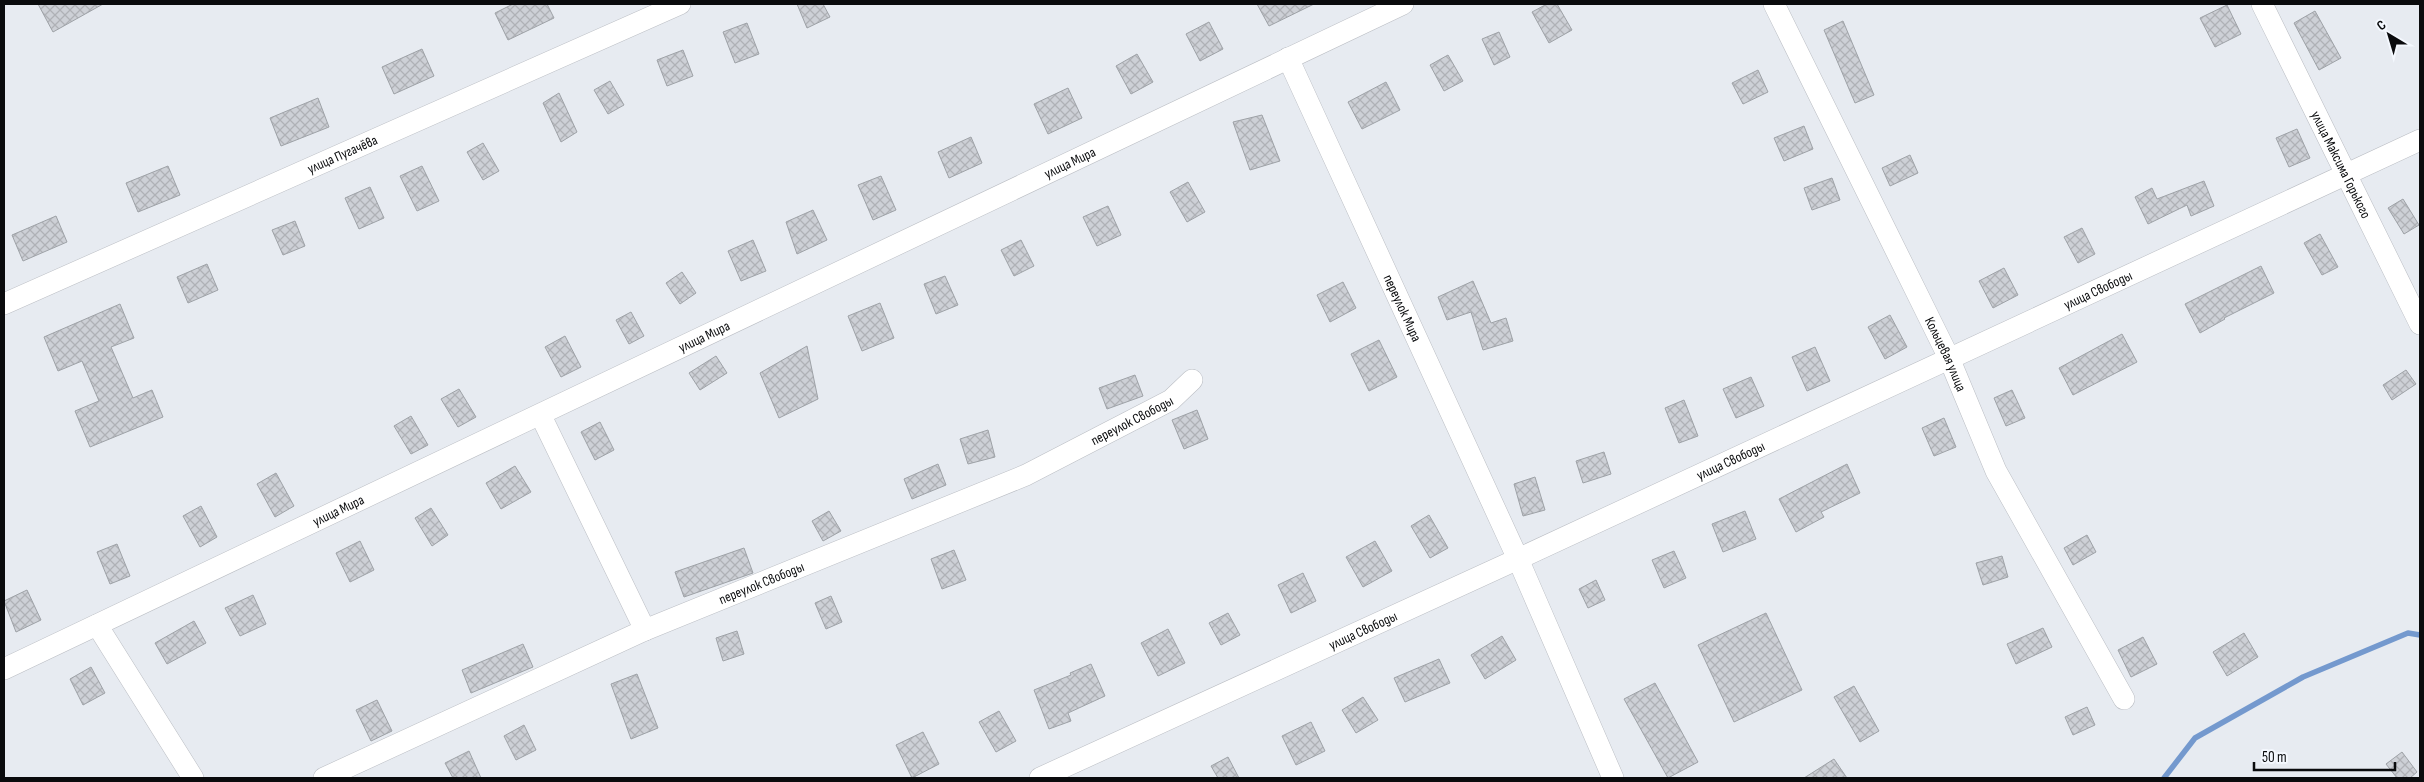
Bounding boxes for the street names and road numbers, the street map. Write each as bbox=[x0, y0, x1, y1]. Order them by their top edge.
street label: улица Максима Горького bbox=[2307, 108, 2375, 221]
street label: улица Пугачёва bbox=[305, 131, 380, 177]
street label: улица Мира bbox=[1041, 143, 1098, 182]
street label: улица Свободы bbox=[2061, 267, 2135, 313]
street label: переулок Мира bbox=[1380, 272, 1425, 344]
street label: Кольцевая улица bbox=[1921, 314, 1970, 394]
street label: улица Мира bbox=[676, 317, 733, 356]
street label: переулок Свободы bbox=[1088, 392, 1176, 449]
street label: улица Свободы bbox=[1694, 438, 1768, 484]
street label: улица Мира bbox=[310, 491, 367, 530]
street label: переулок Свободы bbox=[716, 558, 807, 608]
street label: улица Свободы bbox=[1326, 608, 1400, 654]

